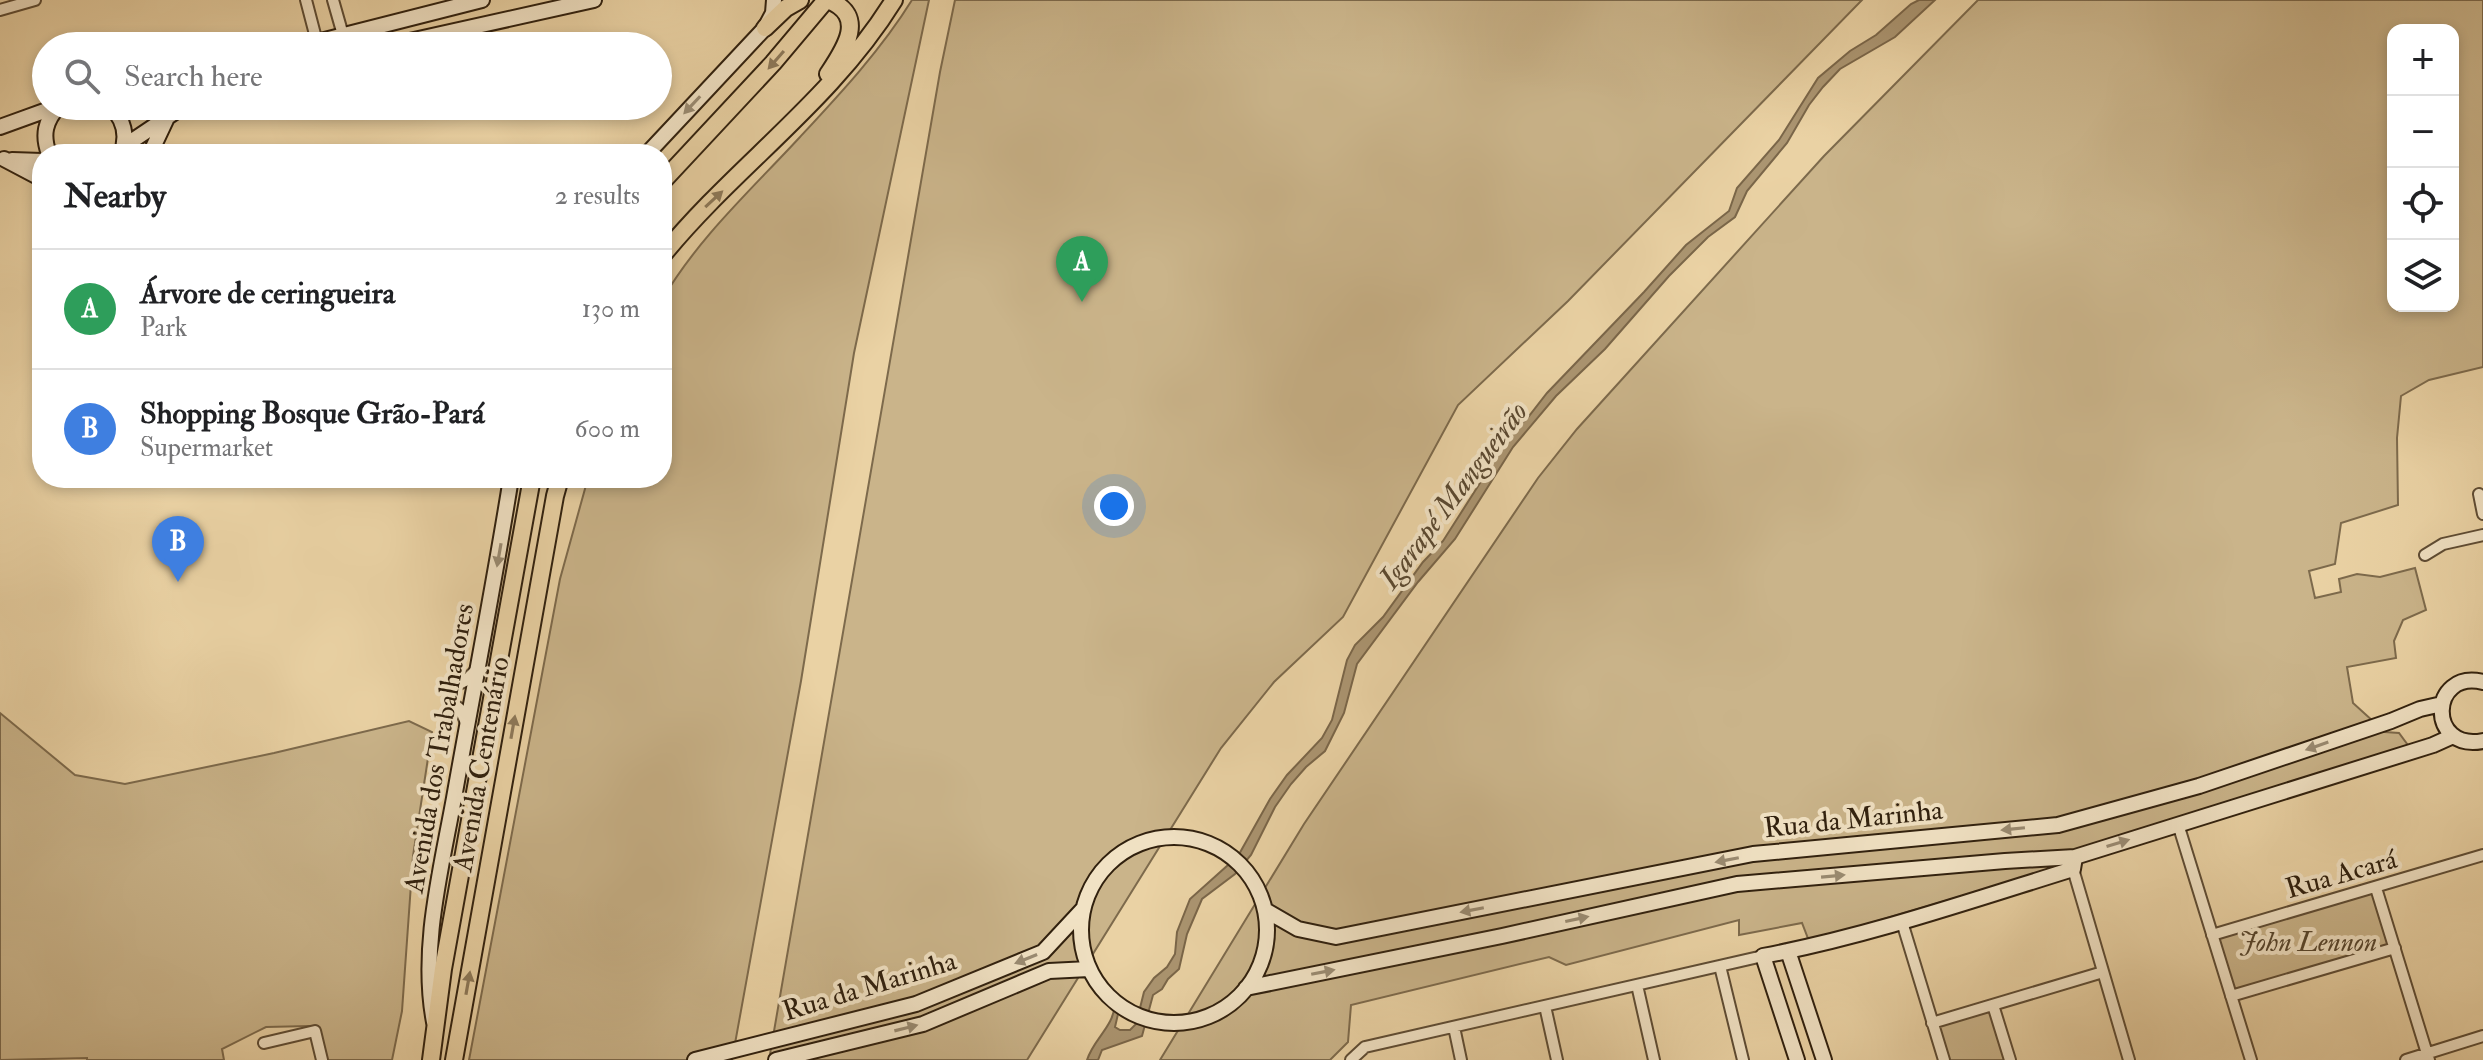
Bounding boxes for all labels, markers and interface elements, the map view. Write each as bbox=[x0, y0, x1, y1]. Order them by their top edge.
map controls bbox=[2387, 24, 2459, 312]
button: + bbox=[2387, 24, 2459, 96]
search box bbox=[32, 32, 672, 120]
one-way arrow bbox=[767, 50, 785, 69]
icon: search bbox=[60, 54, 104, 98]
text: Search here bbox=[124, 58, 263, 95]
one-way arrow bbox=[683, 95, 702, 114]
button: − bbox=[2387, 96, 2459, 168]
button: locate bbox=[2387, 168, 2459, 240]
text: Nearby bbox=[64, 175, 166, 218]
text: 2 results bbox=[555, 180, 640, 212]
one-way arrow bbox=[705, 190, 724, 208]
pin: A bbox=[1056, 236, 1108, 302]
button: layers bbox=[2387, 240, 2459, 312]
text: Árvore de ceringueira bbox=[140, 275, 395, 312]
text: A bbox=[82, 293, 98, 325]
text: 130 m bbox=[582, 293, 640, 325]
text: Park bbox=[140, 312, 187, 344]
water label: Igarapé Mangueirão bbox=[1370, 394, 1536, 598]
text: Shopping Bosque Grão-Pará bbox=[140, 395, 485, 432]
text: B bbox=[81, 413, 99, 445]
text: 600 m bbox=[575, 413, 640, 445]
text: Supermarket bbox=[140, 432, 273, 464]
your location bbox=[1094, 486, 1134, 526]
pin: B bbox=[152, 516, 204, 582]
one-way arrow bbox=[492, 543, 504, 568]
street label: Avenida dos Trabalhadores bbox=[397, 601, 482, 897]
street label: Avenida Centenário bbox=[445, 654, 518, 876]
one-way arrow bbox=[508, 714, 520, 739]
one-way arrow bbox=[2305, 741, 2329, 753]
street label: Rua da Marinha bbox=[1762, 793, 1945, 846]
one-way arrow bbox=[2000, 823, 2025, 836]
one-way arrow bbox=[2106, 836, 2130, 849]
street label: Rua Acará bbox=[2282, 842, 2402, 907]
one-way arrow bbox=[1714, 854, 1739, 866]
one-way arrow bbox=[1821, 869, 1846, 882]
one-way arrow bbox=[1459, 905, 1484, 917]
one-way arrow bbox=[1565, 912, 1590, 925]
park label: John Lennon bbox=[2239, 925, 2377, 960]
street label: Rua da Marinha bbox=[778, 943, 961, 1029]
one-way arrow bbox=[1014, 953, 1038, 966]
one-way arrow bbox=[1310, 965, 1335, 978]
one-way arrow bbox=[462, 970, 474, 995]
one-way arrow bbox=[893, 1021, 918, 1034]

